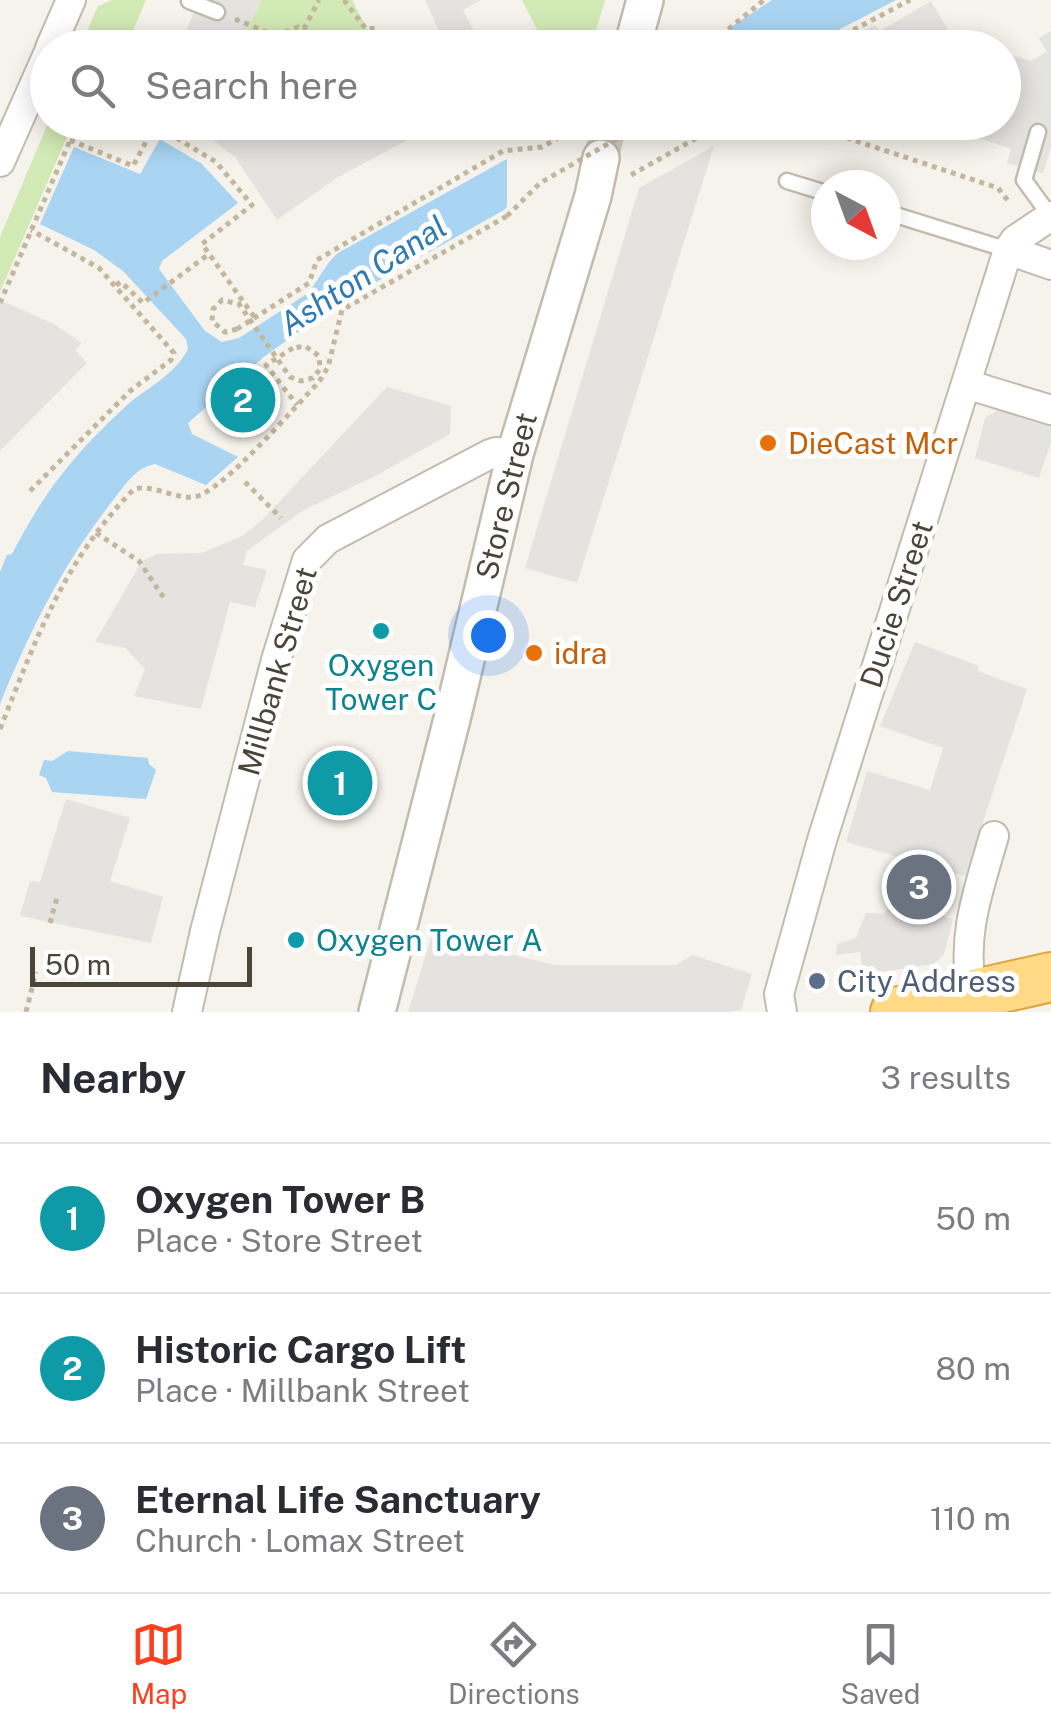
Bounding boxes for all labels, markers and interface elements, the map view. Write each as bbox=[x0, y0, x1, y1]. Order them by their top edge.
search box bbox=[30, 30, 1021, 140]
icon: search bbox=[65, 58, 120, 113]
text: Search here bbox=[145, 63, 358, 108]
north arrow bbox=[811, 170, 901, 260]
water label: Ashton Canal bbox=[273, 207, 453, 343]
pin: 2 bbox=[210, 362, 276, 438]
street label: Store Street bbox=[468, 409, 544, 583]
place label: DieCast Mcr bbox=[788, 425, 958, 461]
marker: DieCast Mcr bbox=[757, 432, 779, 454]
street label: Ducie Street bbox=[852, 516, 940, 692]
street label: Millbank Street bbox=[230, 563, 324, 779]
your location bbox=[463, 610, 514, 661]
marker: Oxygen Tower C bbox=[370, 620, 392, 642]
place label: idra bbox=[554, 635, 607, 671]
marker: idra bbox=[523, 642, 545, 664]
place label: Oxygen Tower C bbox=[325, 647, 437, 717]
pin: 1 bbox=[308, 746, 372, 820]
pin: 3 bbox=[886, 850, 952, 924]
place label: Oxygen Tower A bbox=[316, 922, 543, 958]
marker: Oxygen Tower A bbox=[285, 929, 307, 951]
scale bar bbox=[30, 942, 252, 986]
text: 50 m bbox=[45, 948, 111, 981]
place label: City Address bbox=[837, 963, 1016, 999]
marker: City Address bbox=[806, 970, 828, 992]
text: Nearby bbox=[40, 1053, 186, 1102]
text: 3 results bbox=[881, 1059, 1011, 1096]
text: Oxygen Tower B bbox=[135, 1177, 425, 1222]
text: 1 bbox=[66, 1200, 79, 1237]
text: 50 m bbox=[935, 1200, 1011, 1237]
text: Place · Store Street bbox=[135, 1222, 423, 1259]
text: Historic Cargo Lift bbox=[135, 1327, 466, 1372]
text: 2 bbox=[62, 1350, 83, 1387]
text: 80 m bbox=[935, 1350, 1011, 1387]
text: Place · Millbank Street bbox=[135, 1372, 470, 1409]
text: Eternal Life Sanctuary bbox=[135, 1477, 541, 1522]
text: 3 bbox=[62, 1500, 83, 1537]
text: 110 m bbox=[930, 1500, 1011, 1537]
text: Church · Lomax Street bbox=[135, 1522, 465, 1559]
tab: Map bbox=[130, 1617, 187, 1710]
tab: Directions bbox=[448, 1617, 580, 1710]
tab: Saved bbox=[840, 1617, 921, 1710]

